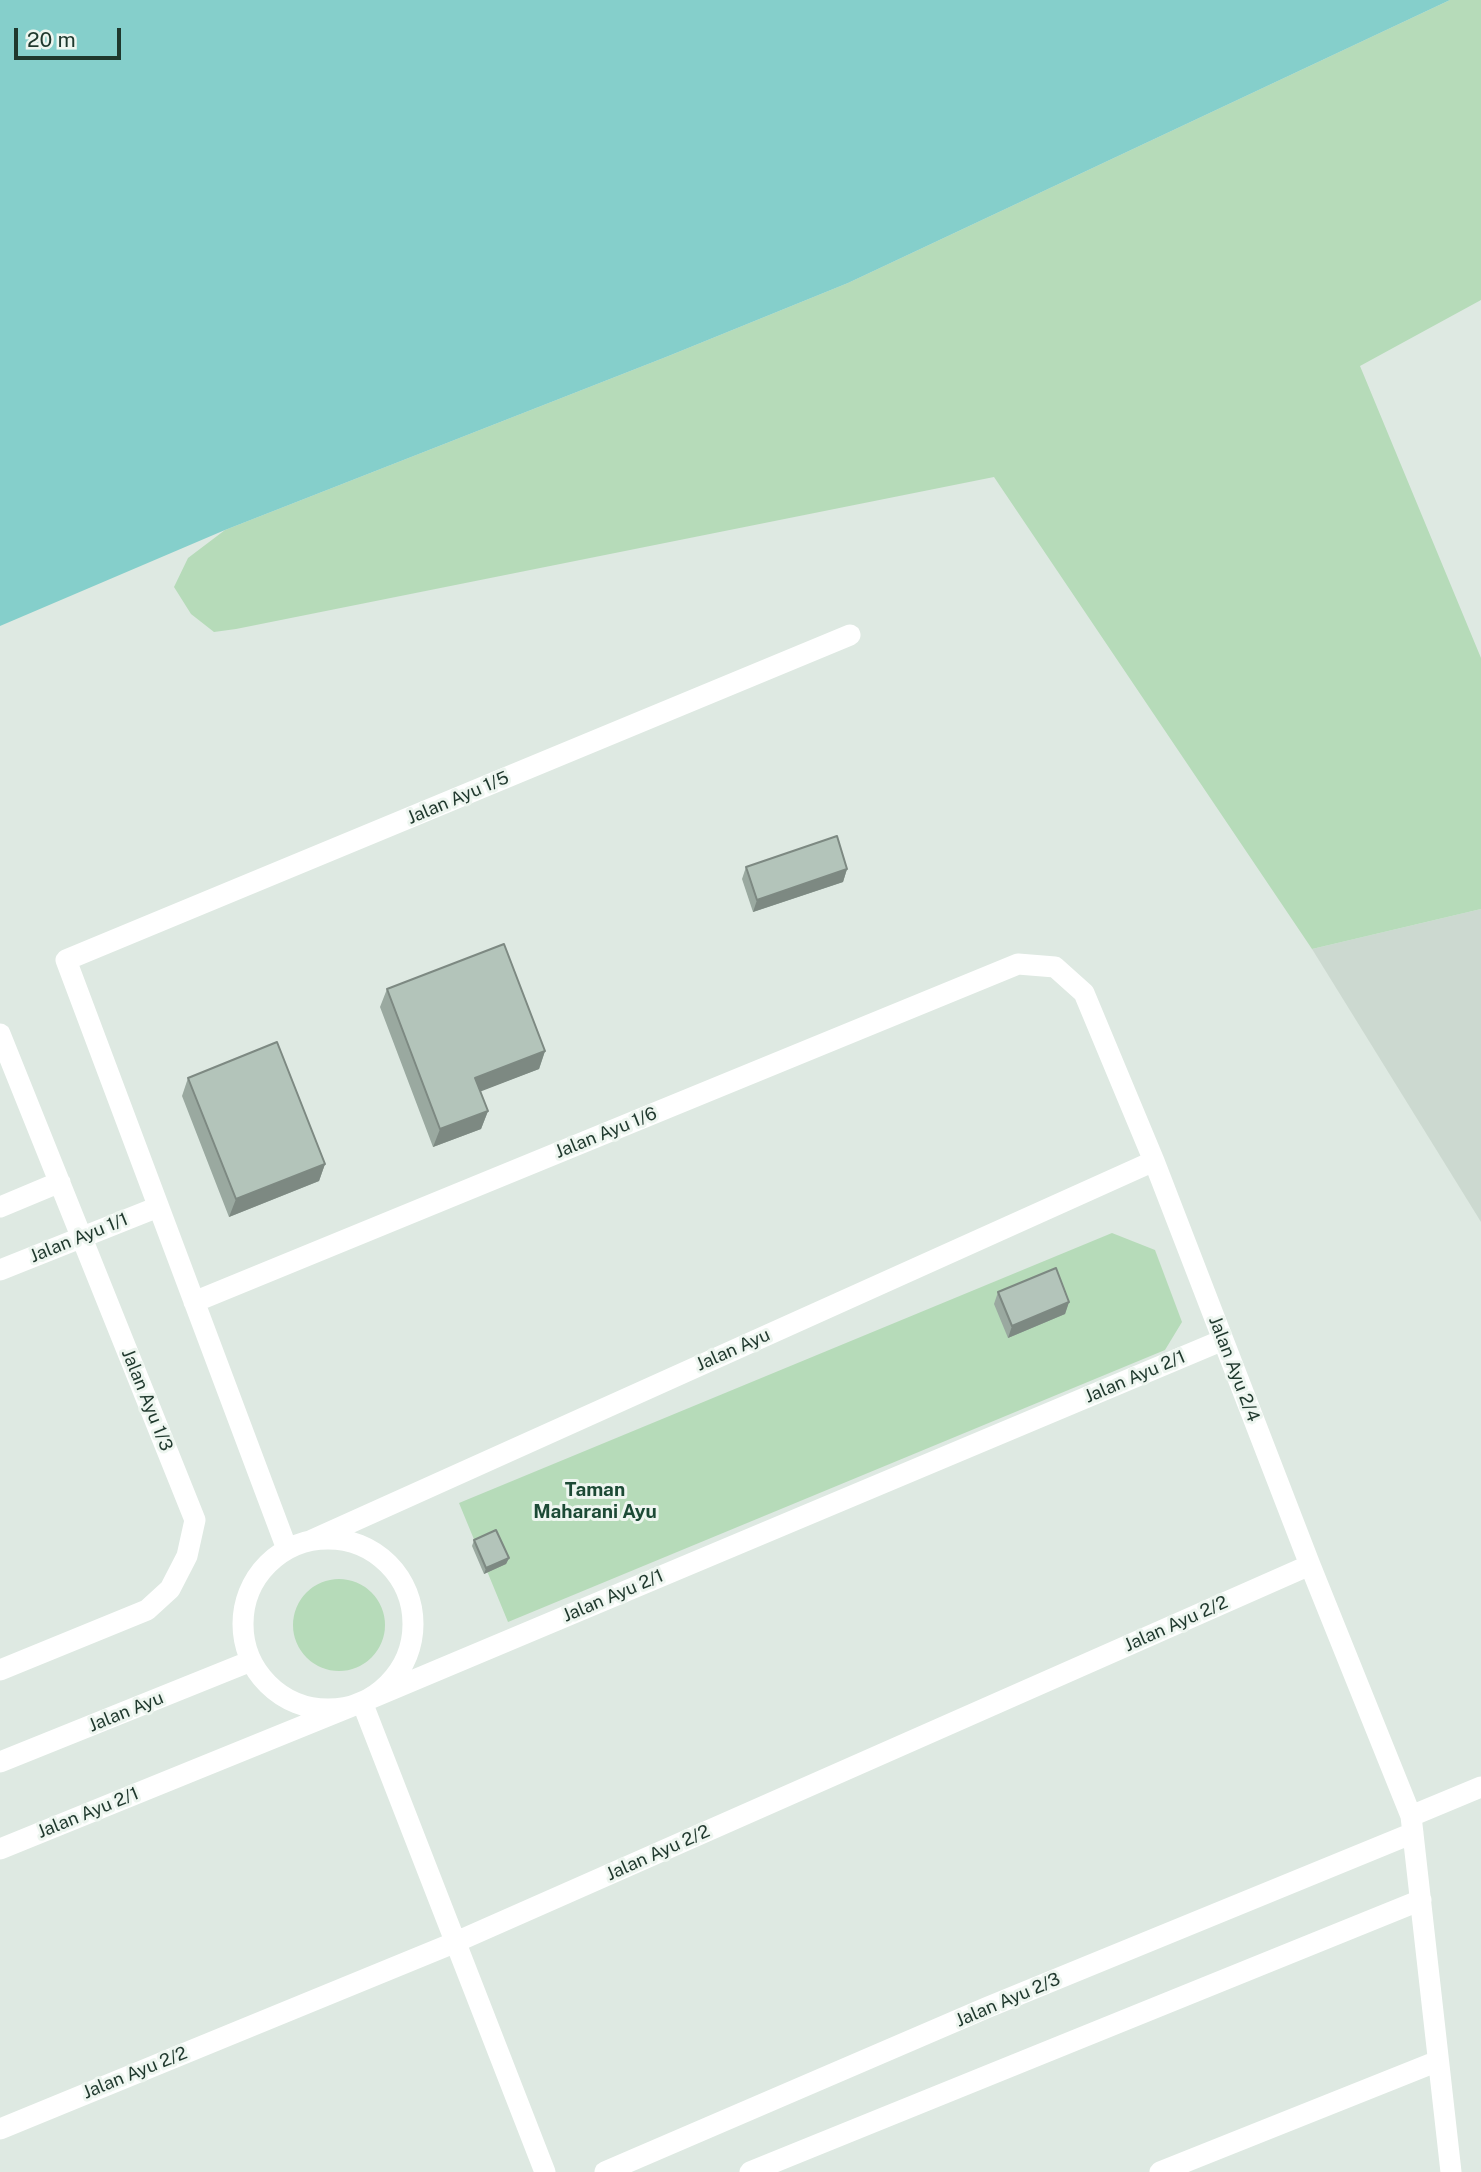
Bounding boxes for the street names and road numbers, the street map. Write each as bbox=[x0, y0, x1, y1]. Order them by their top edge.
street label: Jalan Ayu 1/5 bbox=[404, 767, 512, 829]
street label: Jalan Ayu 1/6 bbox=[552, 1103, 660, 1163]
street label: Jalan Ayu 1/1 bbox=[27, 1208, 131, 1268]
street label: Jalan Ayu 2/4 bbox=[1204, 1313, 1264, 1425]
street label: Jalan Ayu bbox=[693, 1324, 773, 1376]
street label: Jalan Ayu 1/3 bbox=[117, 1346, 177, 1454]
street label: Jalan Ayu 2/1 bbox=[1081, 1346, 1189, 1408]
street label: Jalan Ayu 2/1 bbox=[559, 1565, 667, 1627]
street label: Jalan Ayu 2/2 bbox=[1121, 1592, 1231, 1656]
street label: Jalan Ayu bbox=[85, 1687, 167, 1737]
street label: Jalan Ayu 2/1 bbox=[34, 1783, 142, 1843]
street label: Jalan Ayu 2/2 bbox=[603, 1821, 713, 1885]
street label: Jalan Ayu 2/3 bbox=[952, 1968, 1064, 2032]
street label: Jalan Ayu 2/2 bbox=[80, 2042, 190, 2104]

